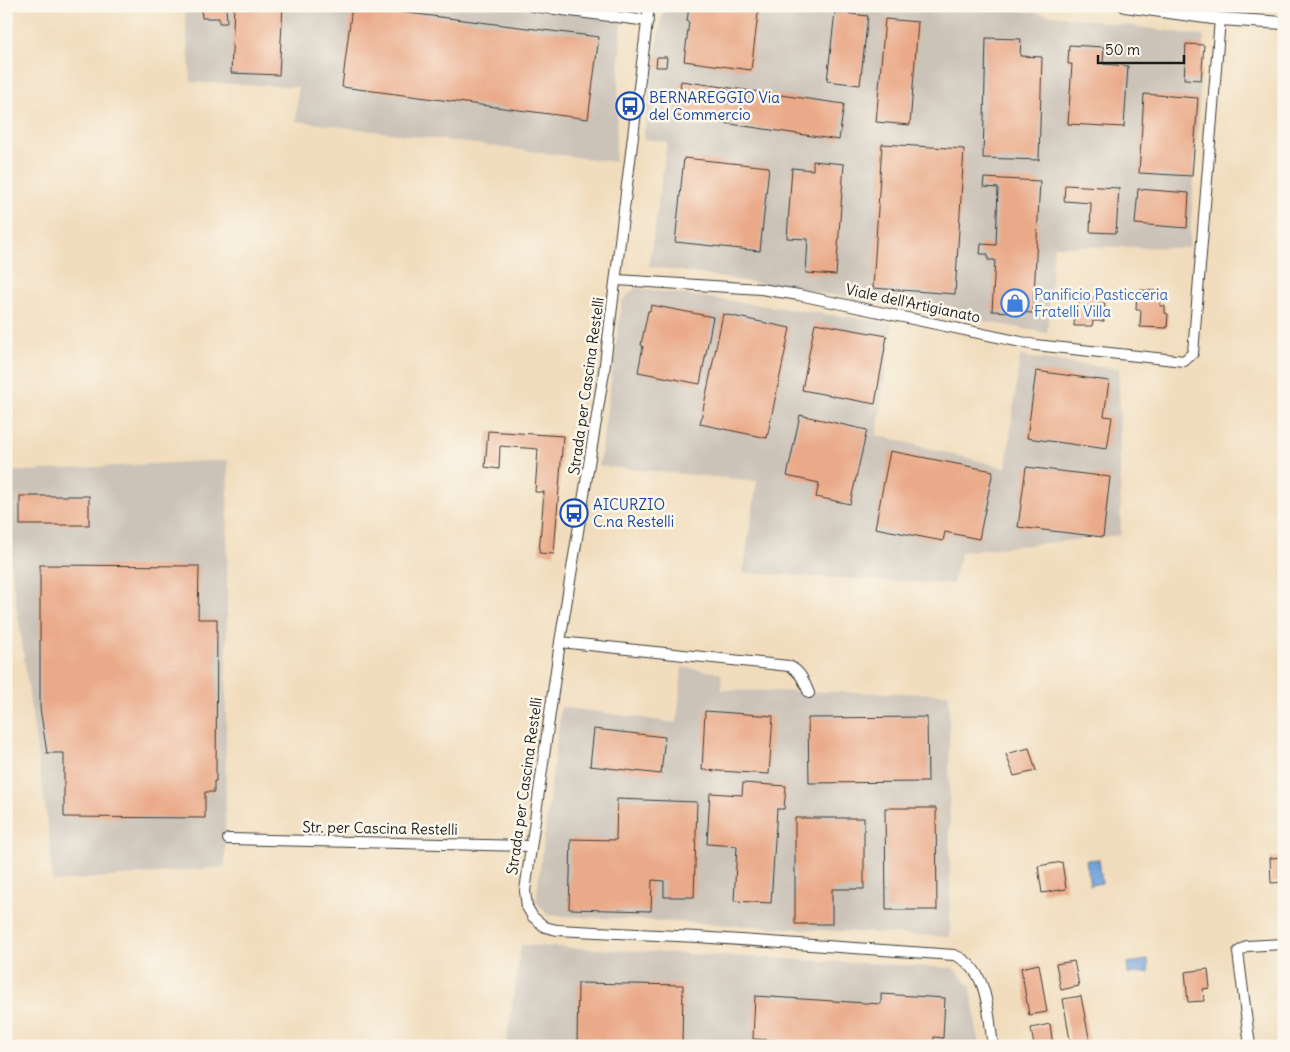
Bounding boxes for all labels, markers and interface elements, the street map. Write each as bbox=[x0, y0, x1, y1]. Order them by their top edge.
scale bar bbox=[1098, 32, 1184, 64]
text: 50 m bbox=[1105, 40, 1140, 59]
place label: BERNAREGGIO Via del Commercio bbox=[649, 88, 780, 124]
bus stop icon: BERNAREGGIO Via del Commercio bbox=[615, 91, 645, 121]
street label: Viale dell'Artigianato bbox=[844, 279, 982, 327]
place label: Panificio Pasticceria Fratelli Villa bbox=[1034, 285, 1168, 321]
shop icon: Panificio Pasticceria Fratelli Villa bbox=[1000, 288, 1030, 318]
street label: Strada per Cascina Restelli bbox=[564, 296, 608, 476]
place label: AICURZIO C.na Restelli bbox=[593, 495, 674, 531]
bus stop icon: AICURZIO C.na Restelli bbox=[559, 498, 589, 528]
street label: Strada per Cascina Restelli bbox=[502, 696, 546, 876]
street label: Str. per Cascina Restelli bbox=[302, 817, 458, 839]

